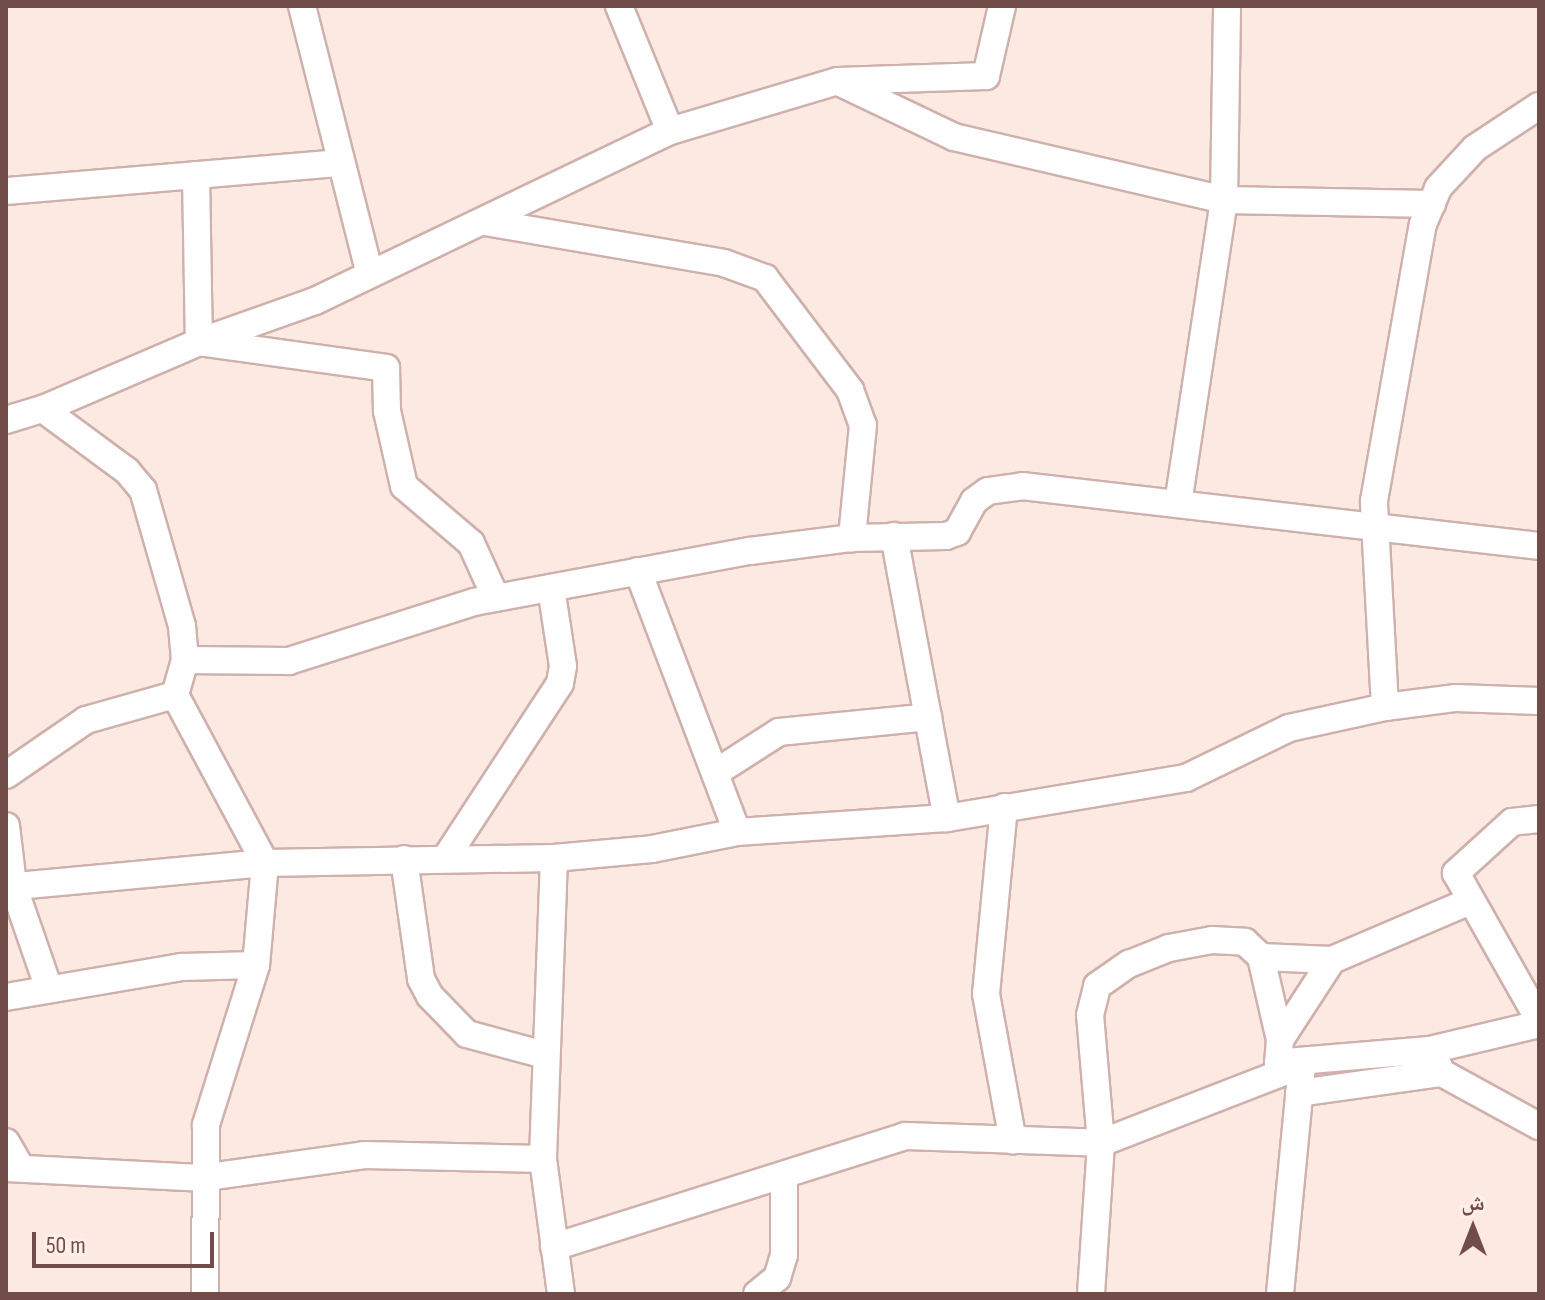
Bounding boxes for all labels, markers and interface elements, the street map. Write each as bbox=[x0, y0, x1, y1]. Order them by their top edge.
north arrow bbox=[1433, 1188, 1513, 1268]
text: ش bbox=[1461, 1190, 1485, 1217]
scale bar bbox=[36, 1216, 218, 1266]
text: 50 m bbox=[46, 1231, 86, 1260]

